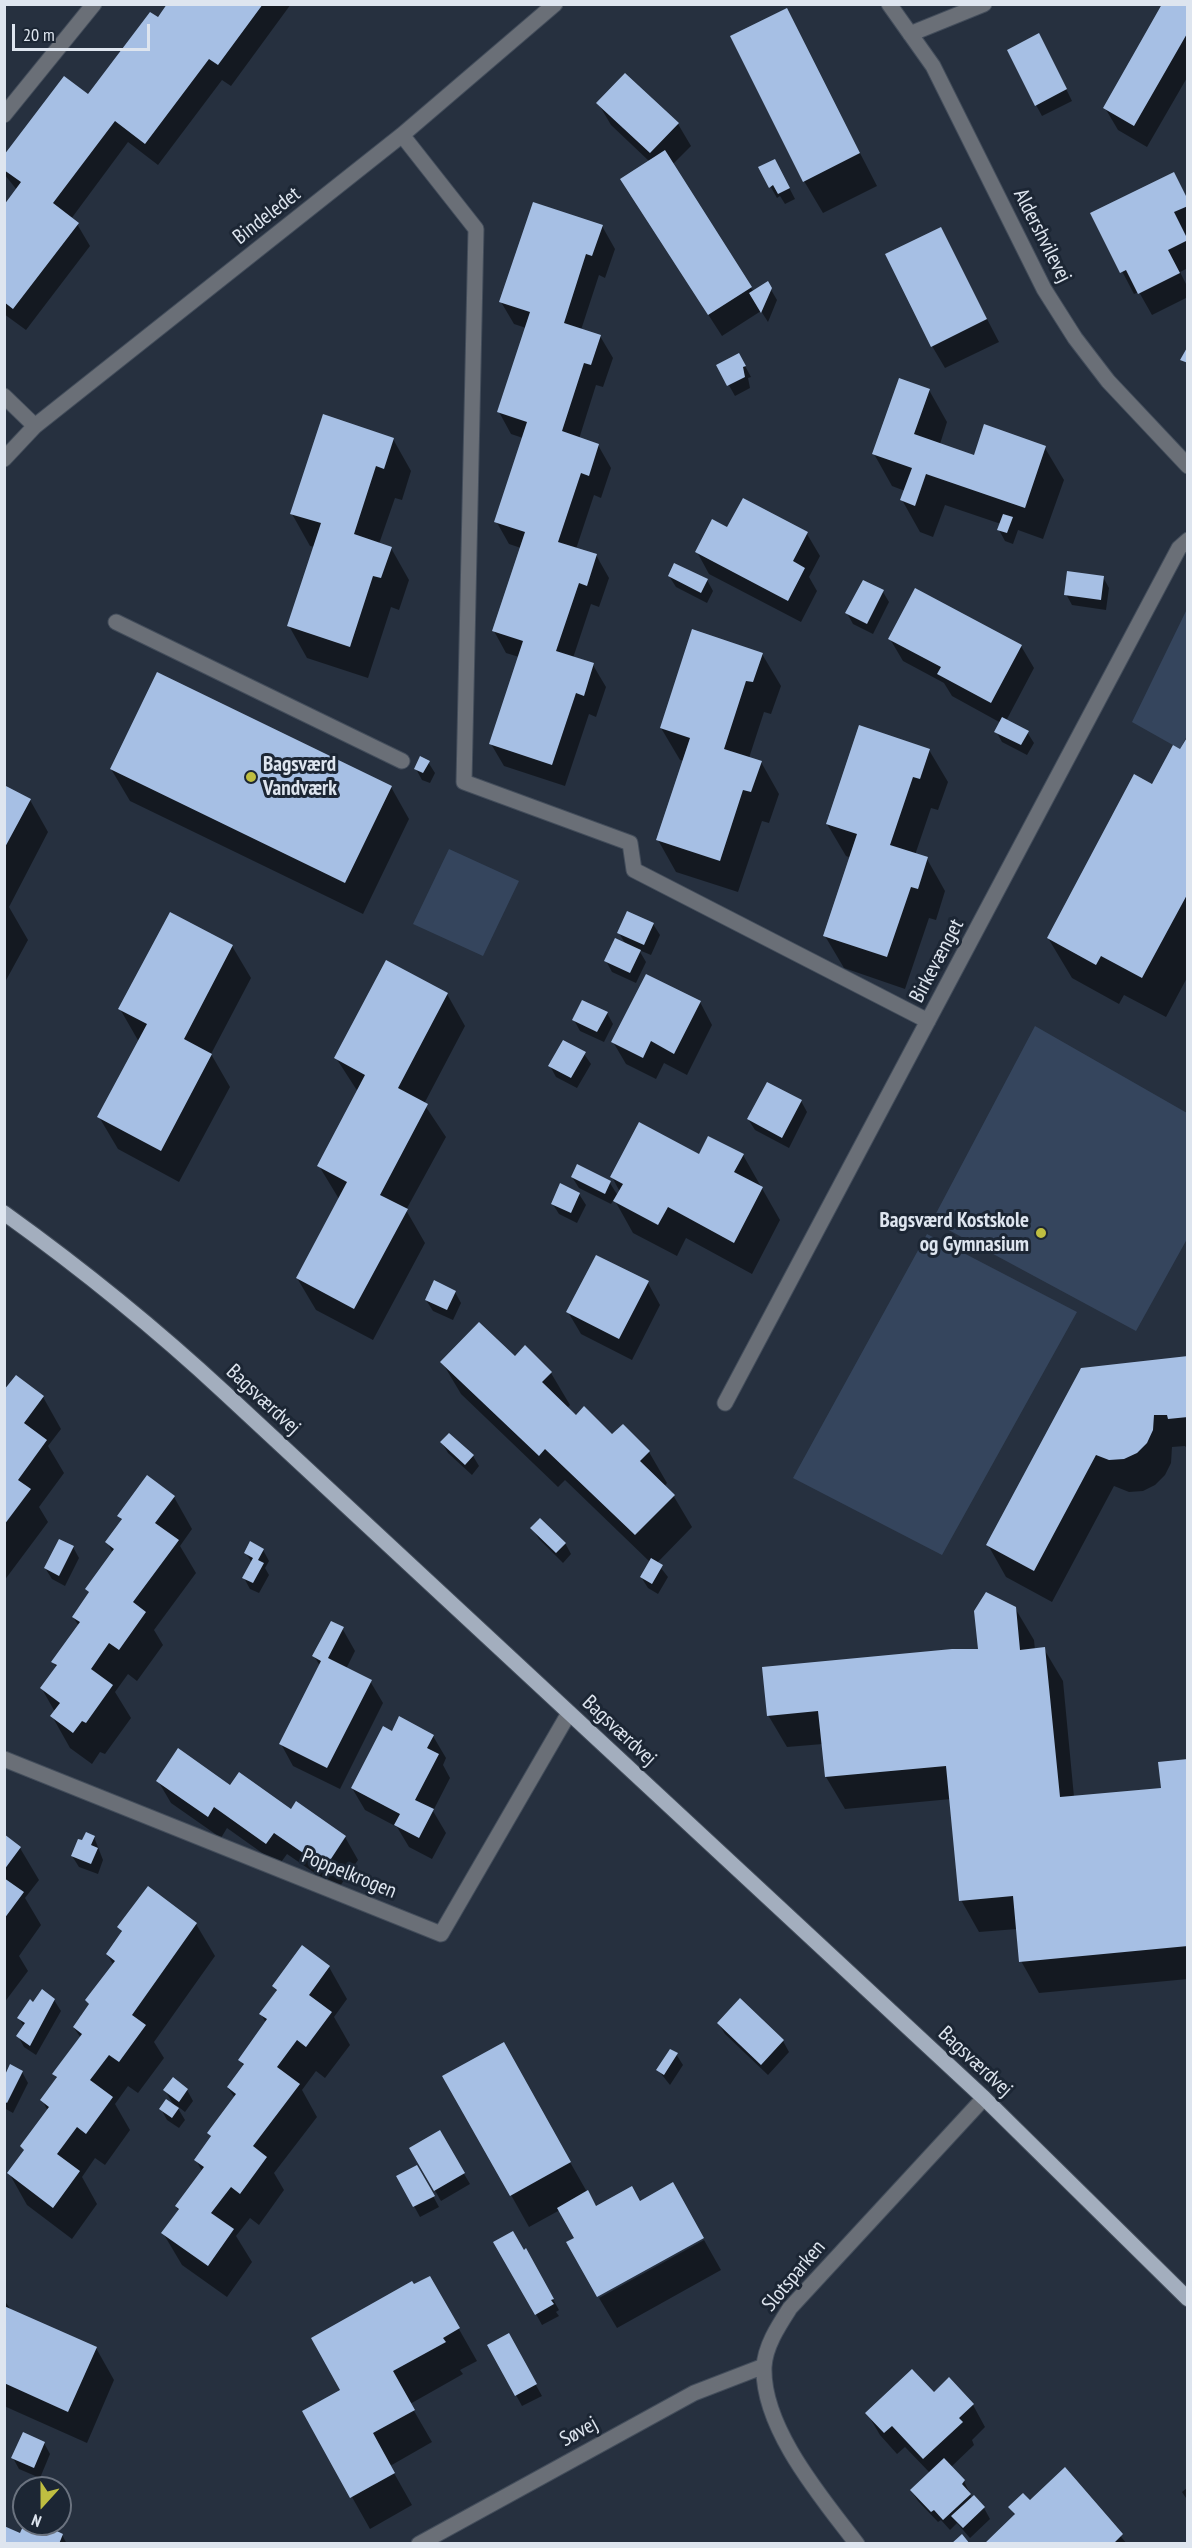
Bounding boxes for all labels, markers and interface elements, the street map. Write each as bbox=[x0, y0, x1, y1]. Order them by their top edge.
scale bar bbox=[15, 12, 153, 50]
text: 20 m bbox=[23, 23, 55, 46]
street label: Bindeledet bbox=[228, 182, 306, 250]
street label: Aldershvilevej bbox=[1008, 185, 1076, 287]
place label: Bagsværd Vandværk bbox=[263, 752, 337, 802]
marker: Bagsværd Vandværk bbox=[244, 770, 258, 784]
street label: Birkevænget bbox=[905, 915, 969, 1007]
place label: Bagsværd Kostskole og Gymnasium bbox=[879, 1208, 1029, 1258]
marker: Bagsværd Kostskole og Gymnasium bbox=[1034, 1226, 1048, 1240]
street label: Bagsværdvej bbox=[221, 1359, 305, 1441]
street label: Bagsværdvej bbox=[577, 1690, 661, 1772]
street label: Poppelkrogen bbox=[298, 1844, 400, 1904]
street label: Bagsværdvej bbox=[933, 2021, 1017, 2103]
street label: Slotsparken bbox=[757, 2235, 831, 2317]
street label: Søvej bbox=[556, 2411, 602, 2453]
north arrow bbox=[12, 2476, 72, 2536]
text: N bbox=[29, 2510, 44, 2532]

